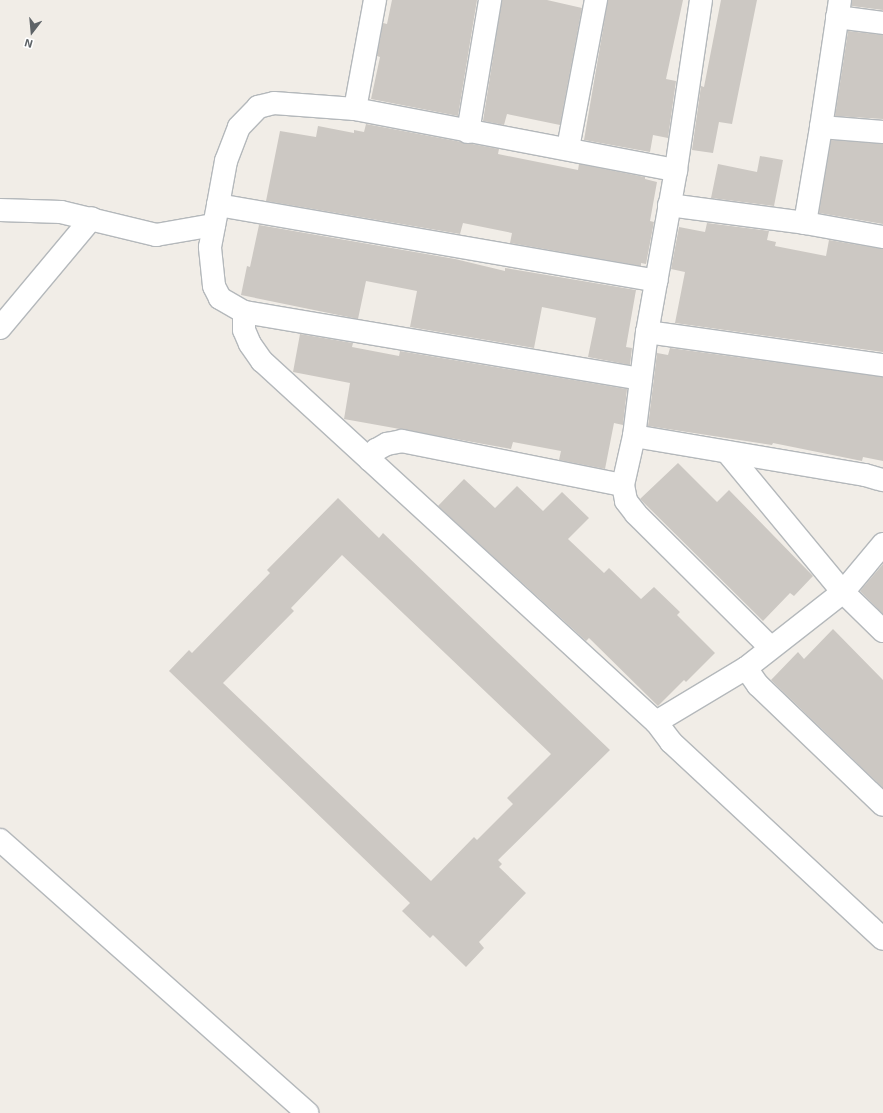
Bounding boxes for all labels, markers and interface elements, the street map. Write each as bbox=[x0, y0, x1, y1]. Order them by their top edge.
north arrow bbox=[12, 12, 52, 52]
text: N bbox=[23, 37, 34, 51]

